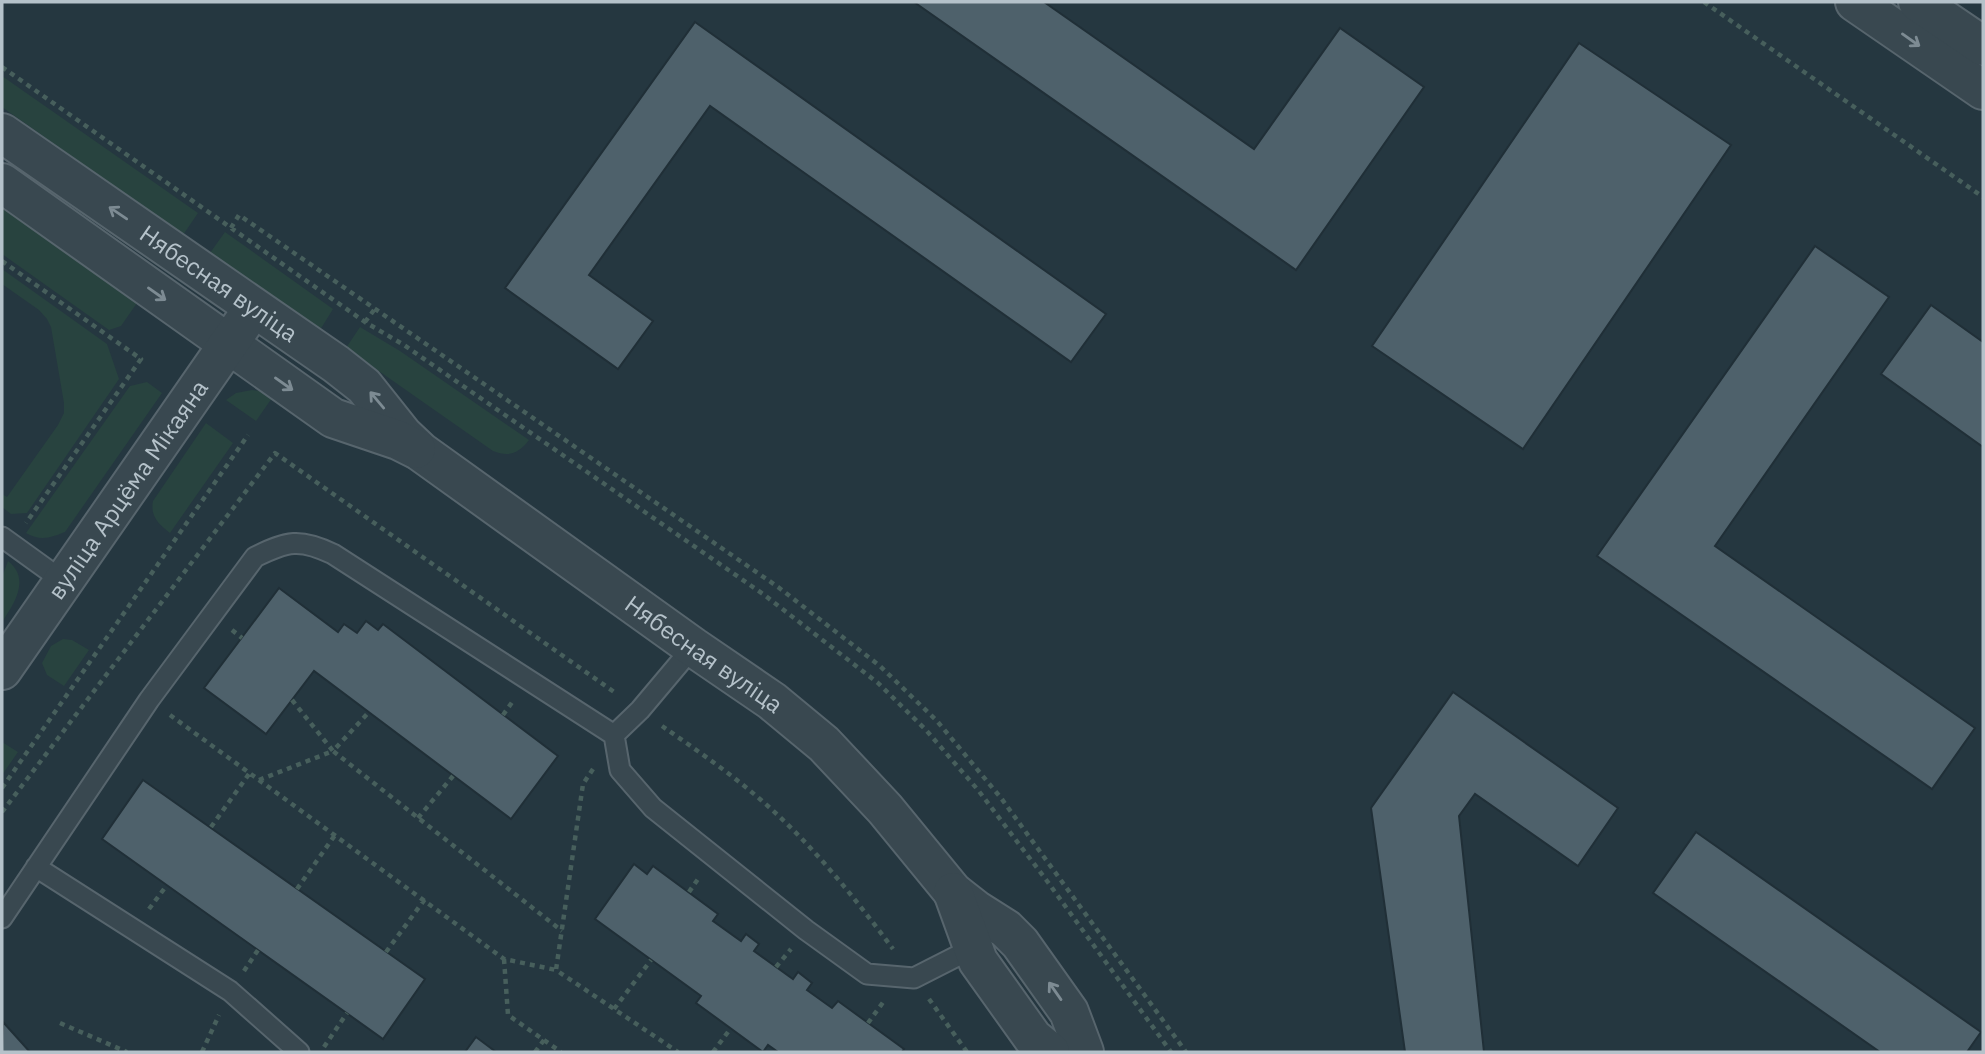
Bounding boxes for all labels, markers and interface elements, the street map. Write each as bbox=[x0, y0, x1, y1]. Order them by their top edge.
one-way arrow bbox=[1901, 33, 1920, 48]
one-way arrow bbox=[109, 206, 128, 220]
street label: Нябесная вуліца bbox=[134, 217, 305, 349]
one-way arrow bbox=[147, 287, 166, 301]
street label: вуліца Арцёма Мікаяна bbox=[40, 373, 215, 605]
one-way arrow bbox=[274, 377, 293, 391]
one-way arrow bbox=[369, 392, 385, 410]
street label: Нябесная вуліца bbox=[619, 588, 790, 720]
one-way arrow bbox=[1048, 982, 1063, 1001]

